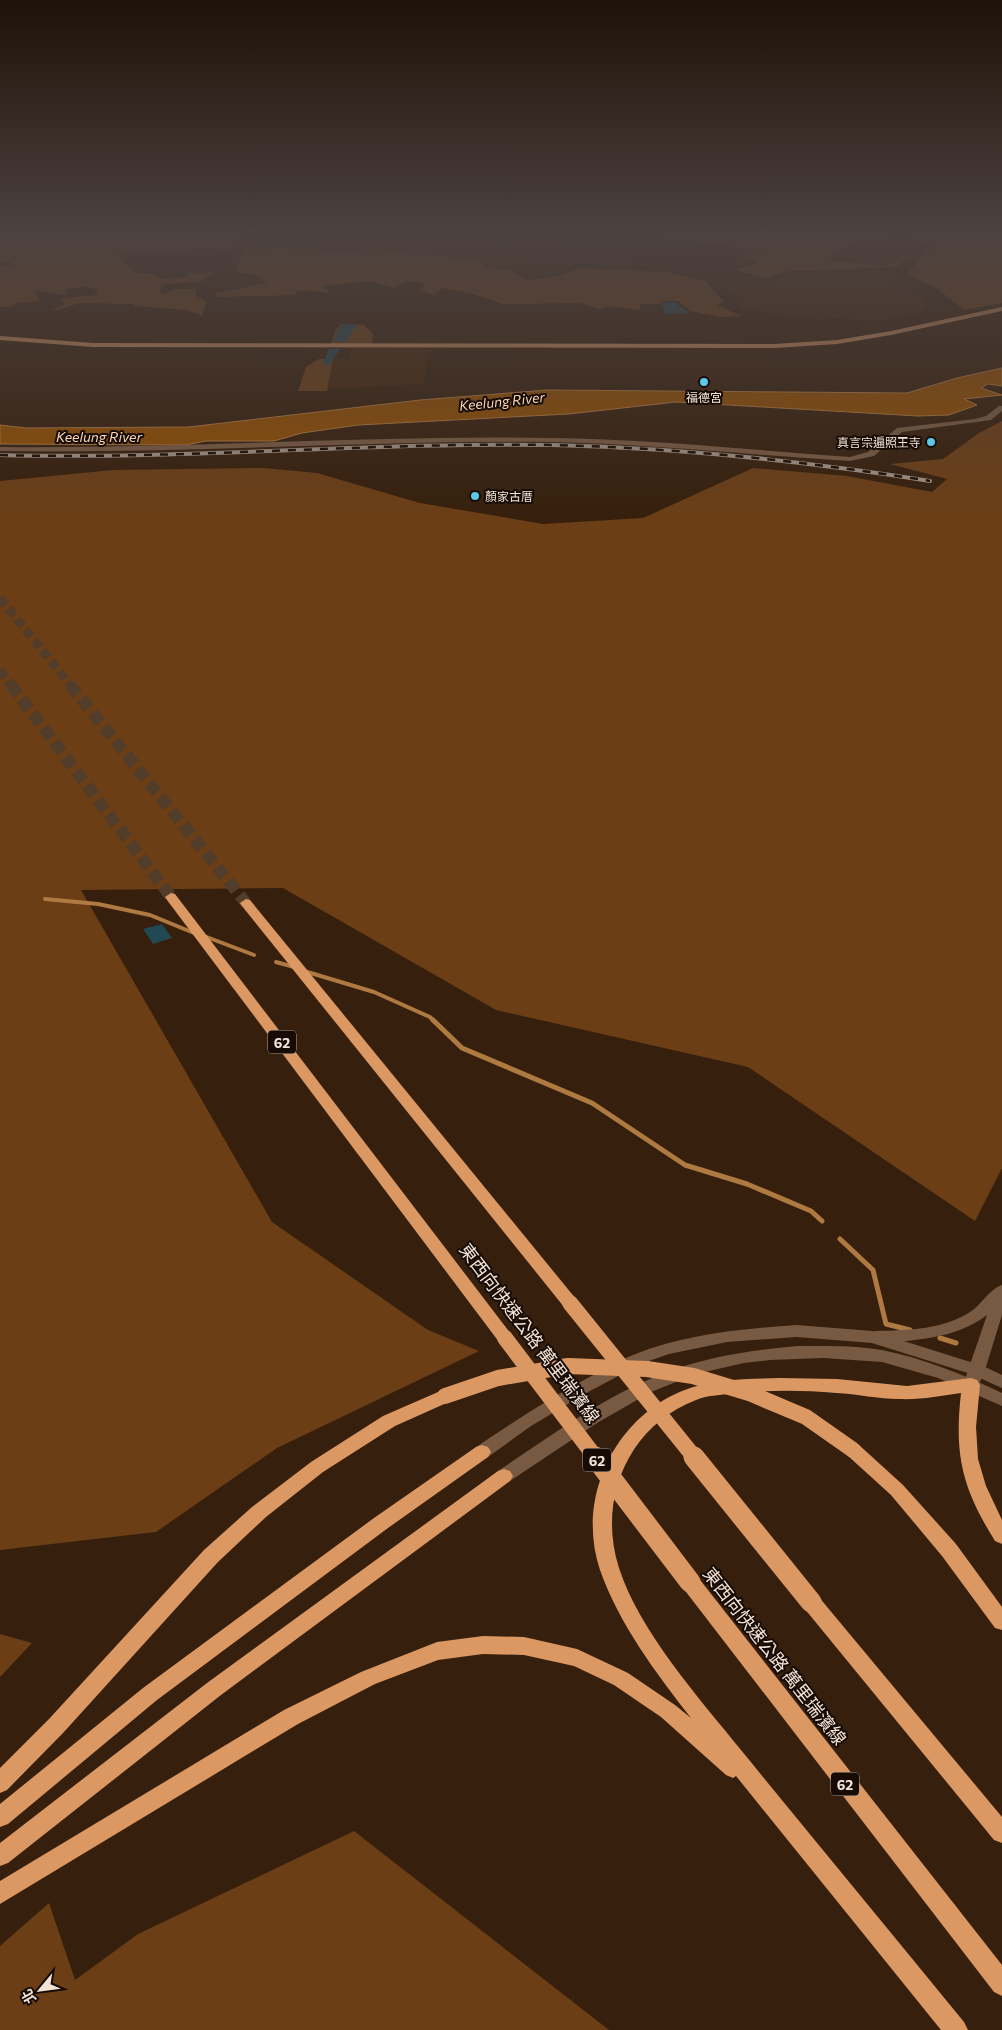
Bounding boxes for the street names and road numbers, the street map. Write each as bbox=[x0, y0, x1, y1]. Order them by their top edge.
road number: 62 bbox=[268, 1030, 296, 1054]
street label: 東西向快速公路 萬里瑞濱線 bbox=[455, 1239, 605, 1427]
road number: 62 bbox=[583, 1448, 611, 1472]
street label: 東西向快速公路 萬里瑞濱線 bbox=[699, 1563, 851, 1749]
road number: 62 bbox=[831, 1772, 859, 1796]

